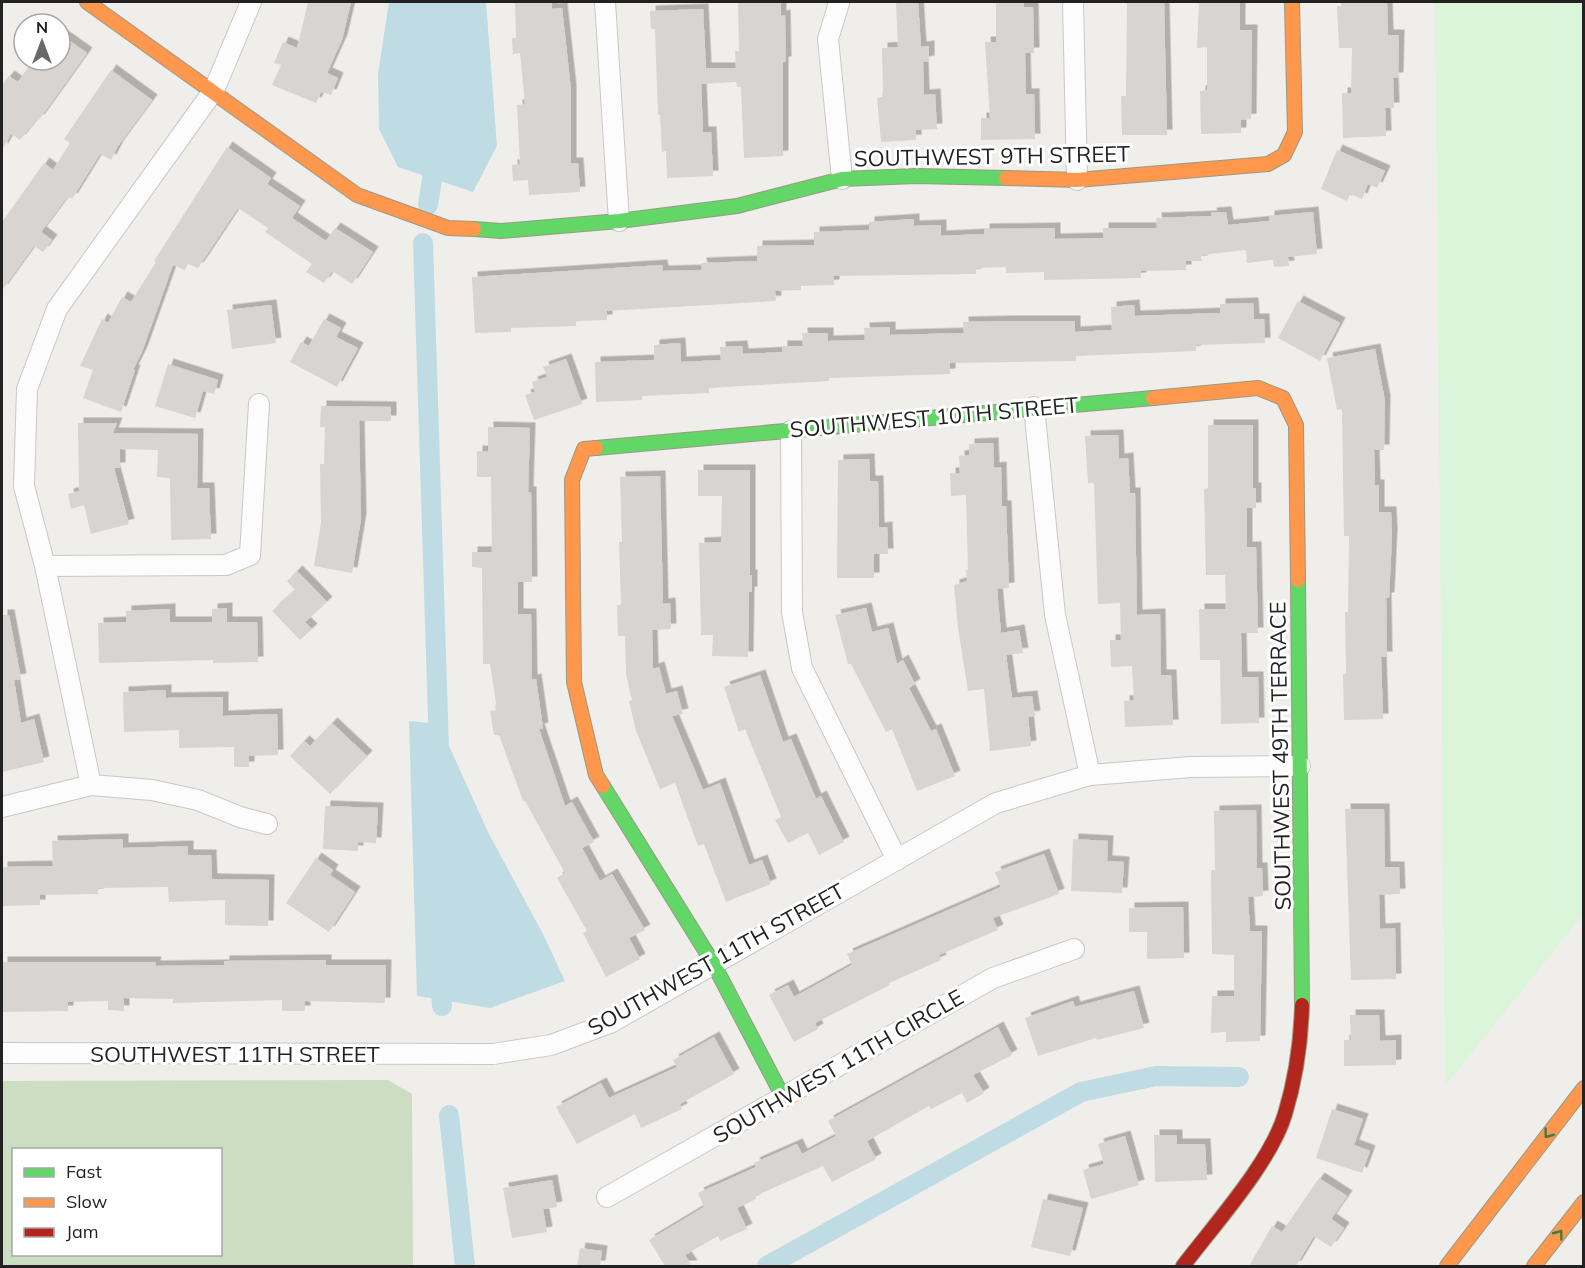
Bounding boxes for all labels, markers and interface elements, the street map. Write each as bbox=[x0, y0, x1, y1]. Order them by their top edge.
north arrow bbox=[12, 12, 72, 72]
text: N bbox=[36, 17, 48, 37]
street label: SOUTHWEST 9TH STREET bbox=[854, 140, 1130, 172]
street label: SOUTHWEST 10TH STREET bbox=[789, 390, 1079, 444]
street label: SOUTHWEST 49TH TERRACE bbox=[1263, 601, 1297, 911]
street label: SOUTHWEST 11TH STREET bbox=[583, 877, 849, 1041]
street label: SOUTHWEST 11TH CIRCLE bbox=[708, 983, 968, 1149]
street label: SOUTHWEST 11TH STREET bbox=[90, 1040, 380, 1068]
one-way arrow bbox=[1544, 1128, 1555, 1139]
legend bbox=[12, 1148, 222, 1256]
text: Fast bbox=[66, 1160, 102, 1183]
text: Slow bbox=[66, 1190, 108, 1213]
text: Jam bbox=[66, 1220, 99, 1243]
one-way arrow bbox=[1551, 1230, 1562, 1241]

